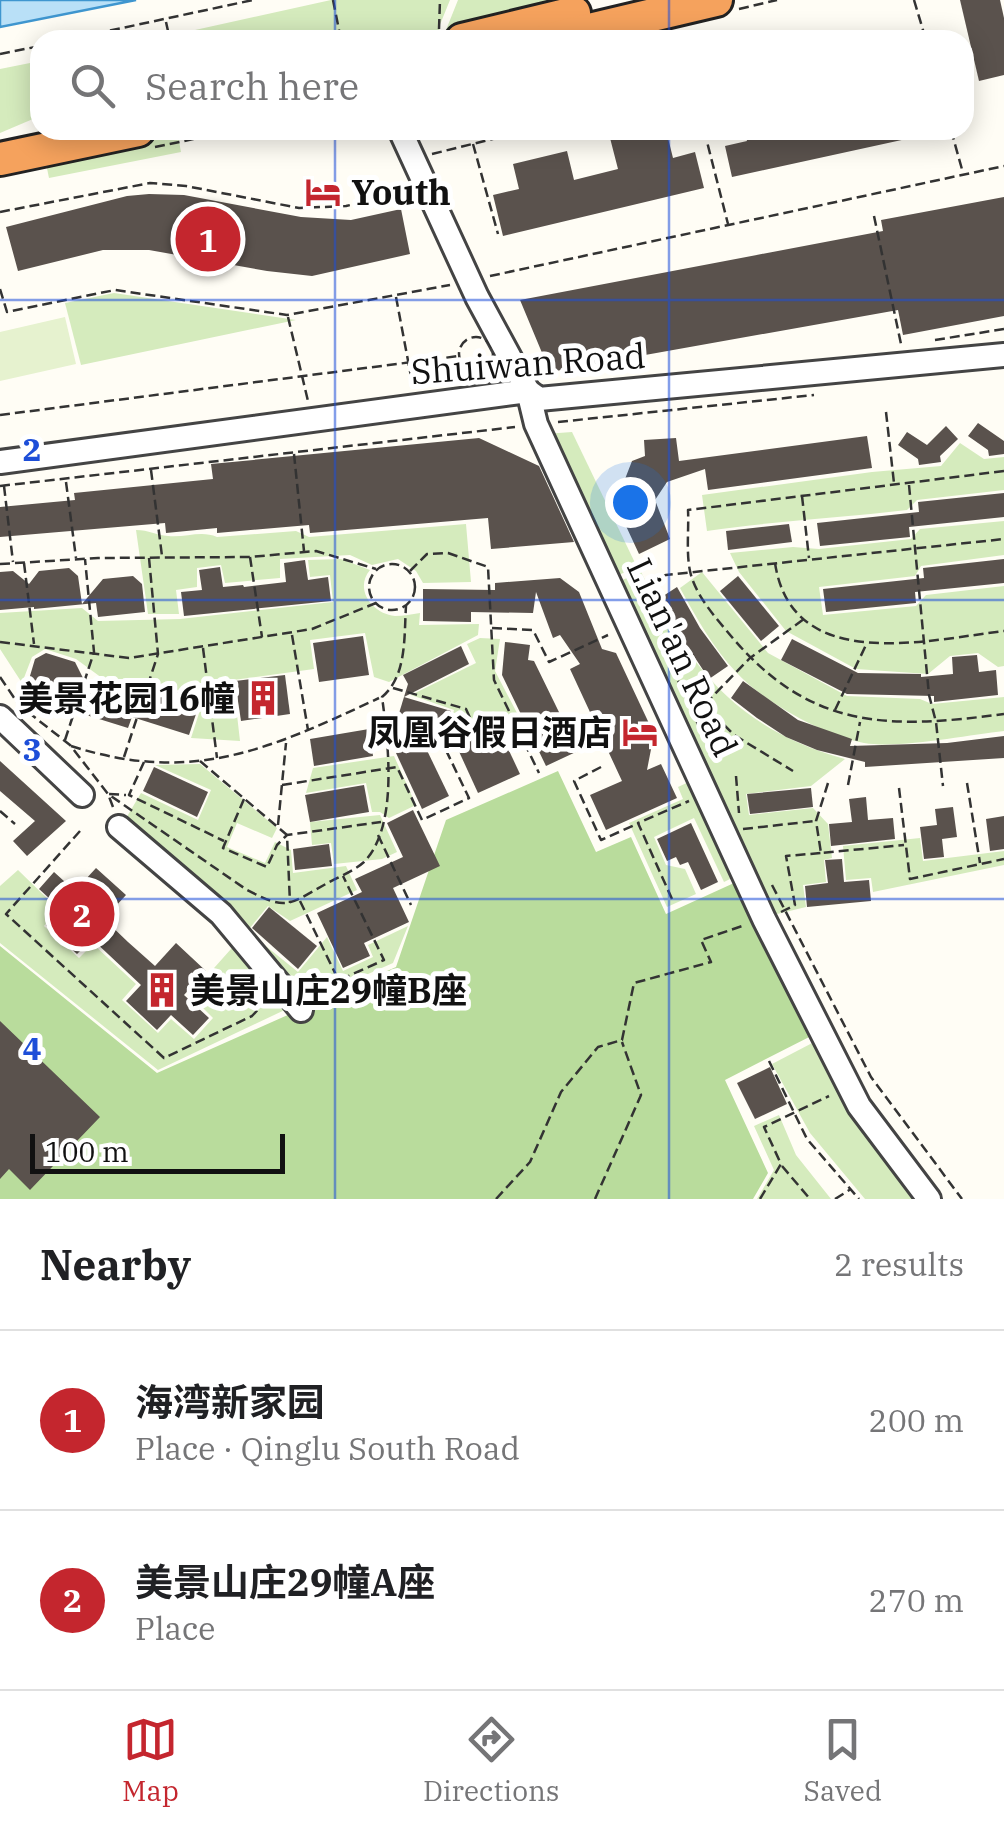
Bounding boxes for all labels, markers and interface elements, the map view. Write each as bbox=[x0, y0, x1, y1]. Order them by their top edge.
search box bbox=[30, 30, 974, 140]
icon: search bbox=[65, 58, 120, 113]
text: Search here bbox=[145, 61, 359, 110]
place label: Youth bbox=[351, 169, 451, 215]
hotel icon: Youth bbox=[304, 173, 342, 211]
pin: 1 bbox=[176, 202, 240, 276]
street label: Shuiwan Road bbox=[409, 332, 647, 394]
text: 2 bbox=[22, 428, 42, 470]
your location bbox=[605, 477, 656, 528]
street label: Lian'an Road bbox=[617, 551, 749, 763]
place label: 美景花园16幢 bbox=[18, 675, 235, 721]
building icon: 美景花园16幢 bbox=[244, 679, 282, 717]
place label: 凤凰谷假日酒店 bbox=[367, 709, 612, 755]
hotel icon: 凤凰谷假日酒店 bbox=[621, 713, 659, 751]
text: 3 bbox=[22, 728, 42, 770]
pin: 2 bbox=[49, 876, 114, 952]
place label: 美景山庄29幢B座 bbox=[190, 967, 467, 1013]
building icon: 美景山庄29幢B座 bbox=[143, 971, 181, 1009]
text: 4 bbox=[22, 1027, 42, 1069]
scale bar bbox=[30, 1129, 285, 1174]
text: 100 m bbox=[45, 1133, 129, 1170]
text: Nearby bbox=[40, 1237, 191, 1292]
text: 2 results bbox=[834, 1243, 964, 1285]
text: 海湾新家园 bbox=[135, 1377, 325, 1426]
text: 1 bbox=[63, 1399, 82, 1441]
text: 200 m bbox=[868, 1399, 964, 1441]
text: Place · Qinglu South Road bbox=[135, 1427, 520, 1469]
text: 美景山庄29幢A座 bbox=[135, 1557, 435, 1606]
text: 2 bbox=[63, 1579, 82, 1621]
text: 270 m bbox=[868, 1579, 964, 1621]
text: Place bbox=[135, 1607, 215, 1649]
tab: Map bbox=[122, 1712, 179, 1809]
tab: Directions bbox=[423, 1712, 560, 1809]
tab: Saved bbox=[804, 1712, 882, 1809]

